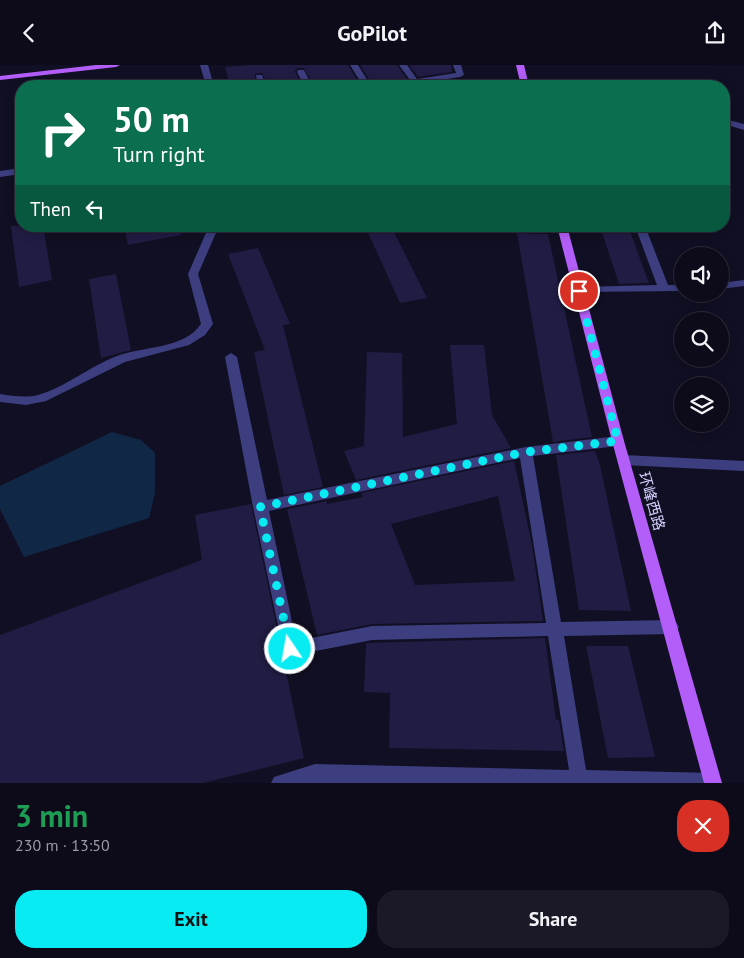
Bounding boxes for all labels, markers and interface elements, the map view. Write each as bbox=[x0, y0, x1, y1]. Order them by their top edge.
icon: back bbox=[15, 19, 43, 47]
text: GoPilot bbox=[337, 19, 407, 47]
icon: share bbox=[701, 19, 729, 47]
text: 50 m bbox=[113, 96, 190, 142]
icon: right bbox=[30, 100, 95, 165]
text: Turn right bbox=[113, 140, 205, 168]
icon: left bbox=[81, 195, 109, 223]
text: Then bbox=[30, 197, 71, 221]
map controls bbox=[674, 247, 729, 432]
button: sound bbox=[674, 247, 729, 302]
pin bbox=[558, 270, 600, 312]
icon: arrive bbox=[565, 277, 593, 305]
button: search bbox=[674, 312, 729, 367]
button: layers bbox=[674, 377, 729, 432]
street label: 环峰西路 bbox=[635, 470, 669, 532]
position arrow bbox=[263, 622, 315, 674]
text: 3 min bbox=[15, 796, 88, 835]
button: close bbox=[677, 800, 729, 852]
text: 230 m · 13:50 bbox=[15, 835, 110, 855]
button: Exit bbox=[15, 890, 367, 948]
button: Share bbox=[377, 890, 729, 948]

